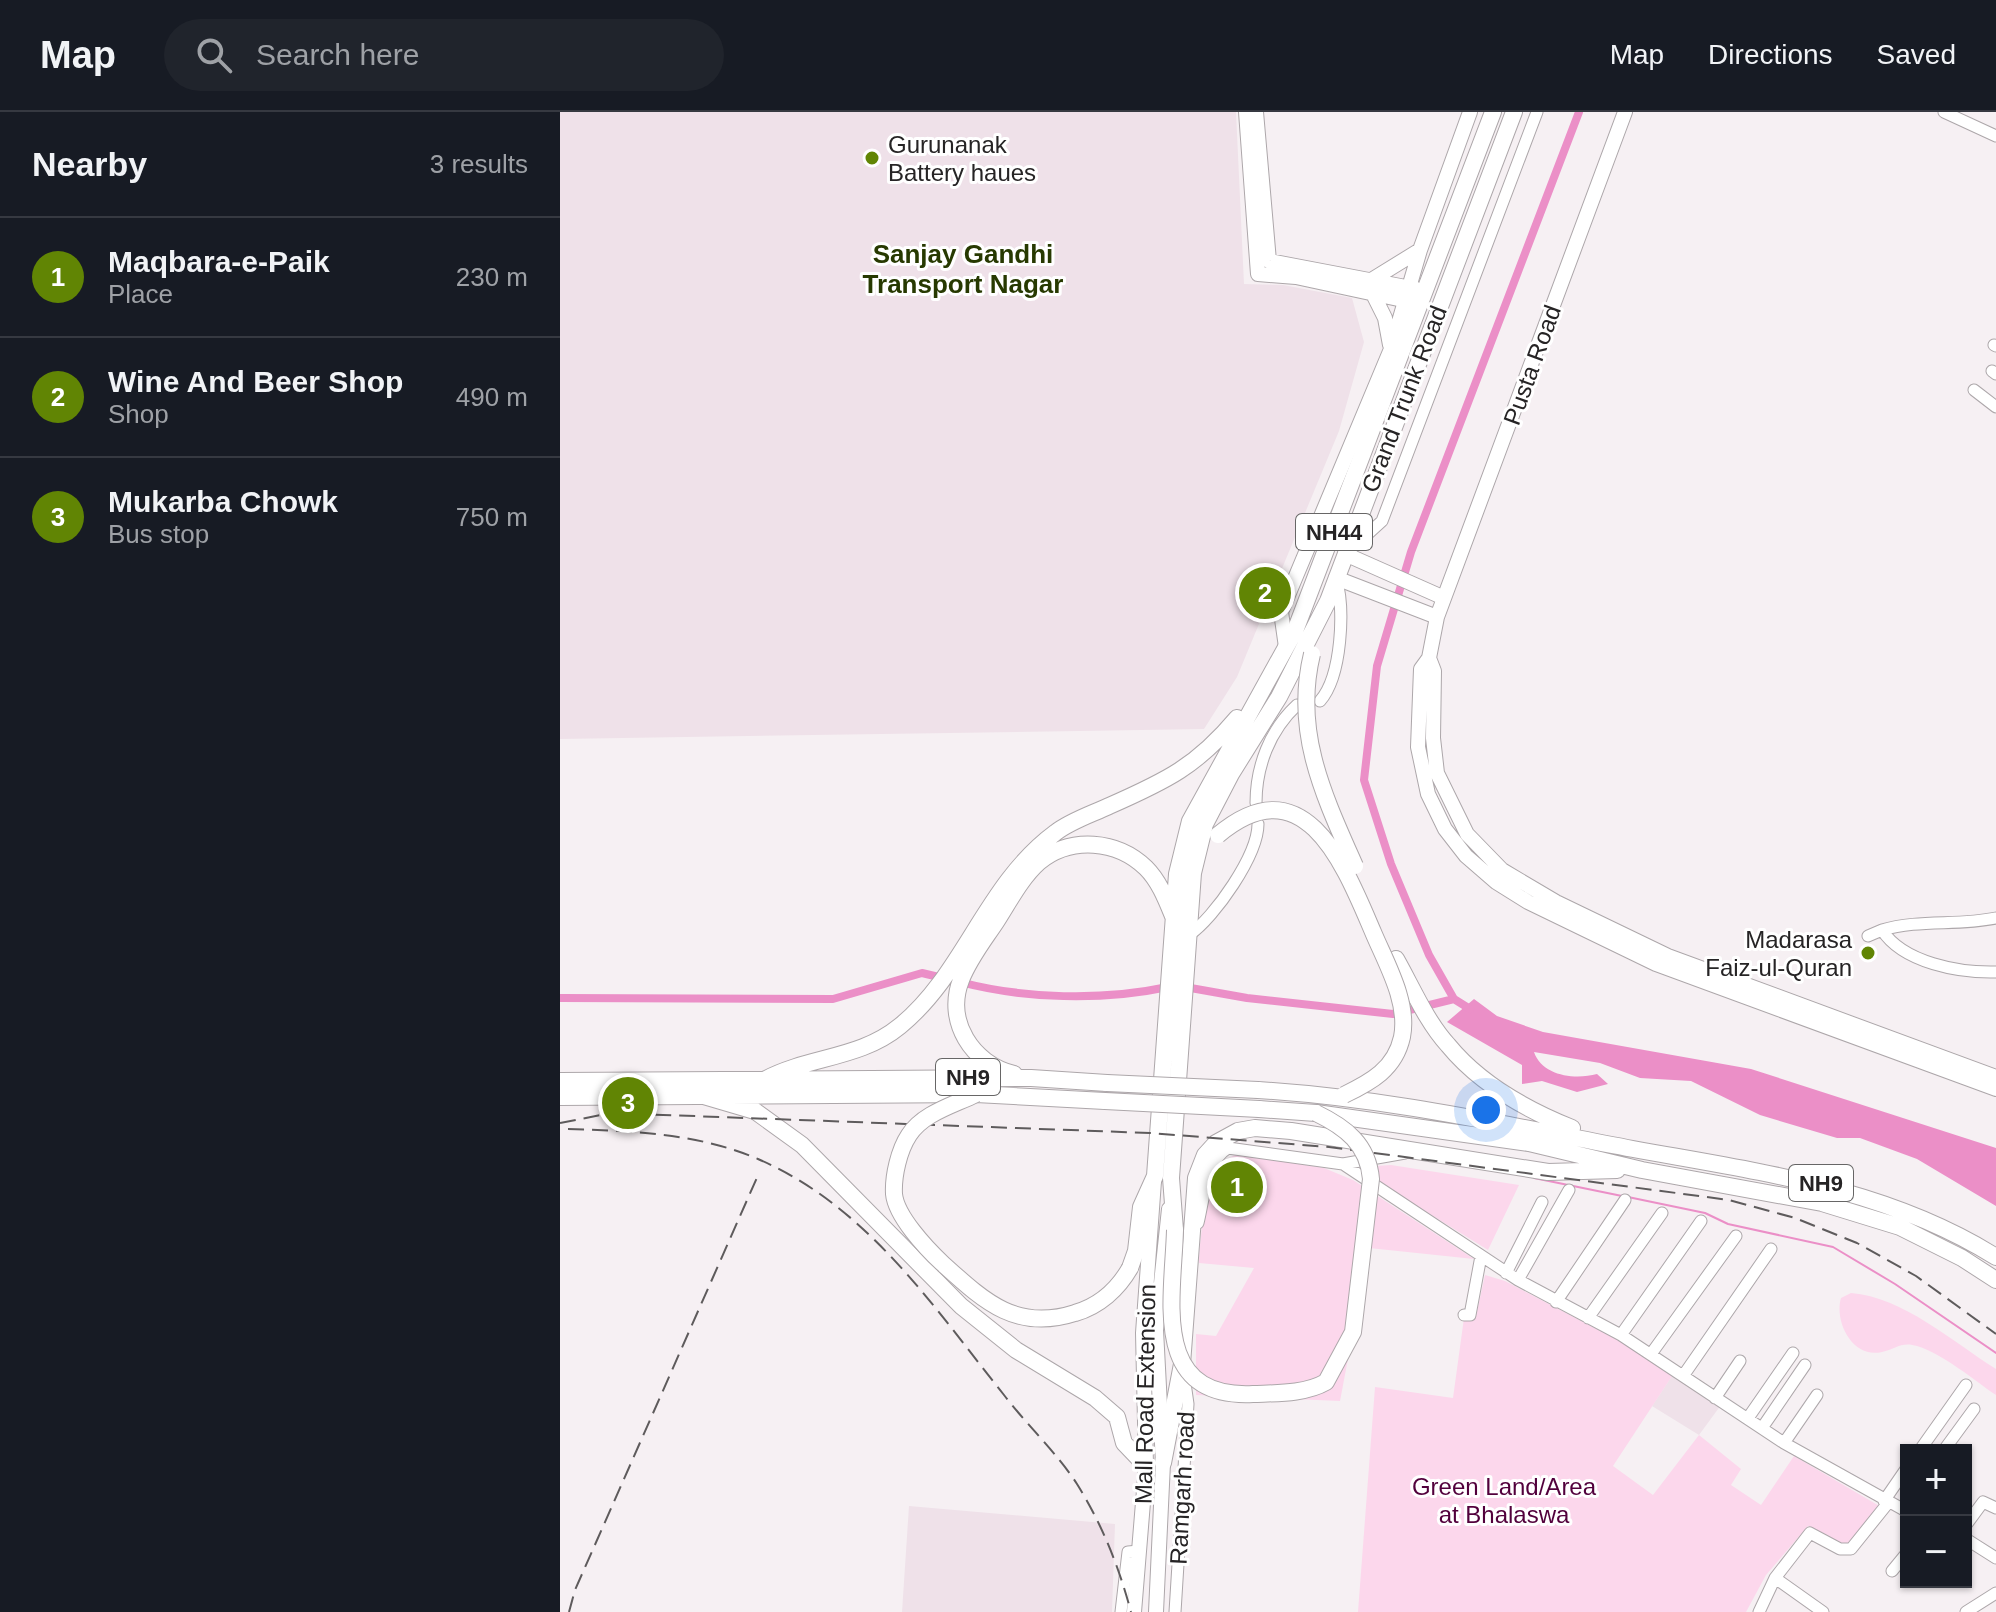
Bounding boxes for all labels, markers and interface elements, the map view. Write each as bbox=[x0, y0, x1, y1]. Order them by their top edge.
search box bbox=[164, 19, 724, 91]
icon: search bbox=[192, 33, 236, 77]
text: Map bbox=[40, 34, 116, 76]
text: Search here bbox=[256, 38, 419, 71]
text: Map bbox=[1610, 39, 1664, 70]
text: Directions bbox=[1708, 39, 1833, 70]
text: Saved bbox=[1877, 39, 1956, 70]
place label: Gurunanak Battery haues bbox=[888, 131, 1036, 186]
text: Nearby bbox=[32, 145, 147, 183]
text: 3 results bbox=[430, 149, 528, 179]
marker: Gurunanak Battery haues bbox=[863, 149, 881, 167]
district label: Sanjay Gandhi Transport Nagar bbox=[863, 239, 1063, 299]
text: Maqbara-e-Paik bbox=[108, 245, 330, 278]
text: 1 bbox=[51, 262, 65, 292]
text: 230 m bbox=[456, 262, 528, 292]
text: Place bbox=[108, 279, 173, 309]
street label: Pusta Road bbox=[1498, 301, 1566, 429]
street label: Grand Trunk Road bbox=[1356, 302, 1452, 496]
text: Wine And Beer Shop bbox=[108, 365, 403, 398]
text: 2 bbox=[51, 382, 65, 412]
text: 490 m bbox=[456, 382, 528, 412]
text: Shop bbox=[108, 399, 169, 429]
text: Mukarba Chowk bbox=[108, 485, 338, 518]
text: 3 bbox=[51, 502, 65, 532]
text: 750 m bbox=[456, 502, 528, 532]
road number: NH44 bbox=[1296, 514, 1372, 550]
text: Bus stop bbox=[108, 519, 209, 549]
pin: 2 bbox=[1239, 563, 1291, 623]
place label: Madarasa Faiz-ul-Quran bbox=[1705, 926, 1853, 981]
marker: Madarasa Faiz-ul-Quran bbox=[1859, 944, 1877, 962]
road number: NH9 bbox=[936, 1059, 1000, 1095]
pin: 3 bbox=[602, 1073, 654, 1133]
your location bbox=[1466, 1090, 1506, 1130]
pin: 1 bbox=[1211, 1157, 1263, 1217]
road number: NH9 bbox=[1789, 1165, 1853, 1201]
street label: Mall Road Extension bbox=[1130, 1284, 1160, 1504]
street label: Ramgarh road bbox=[1165, 1411, 1199, 1565]
map controls bbox=[1900, 1444, 1972, 1588]
button: + bbox=[1900, 1444, 1972, 1516]
park label: Green Land/Area at Bhalaswa bbox=[1412, 1473, 1597, 1528]
button: − bbox=[1900, 1516, 1972, 1588]

